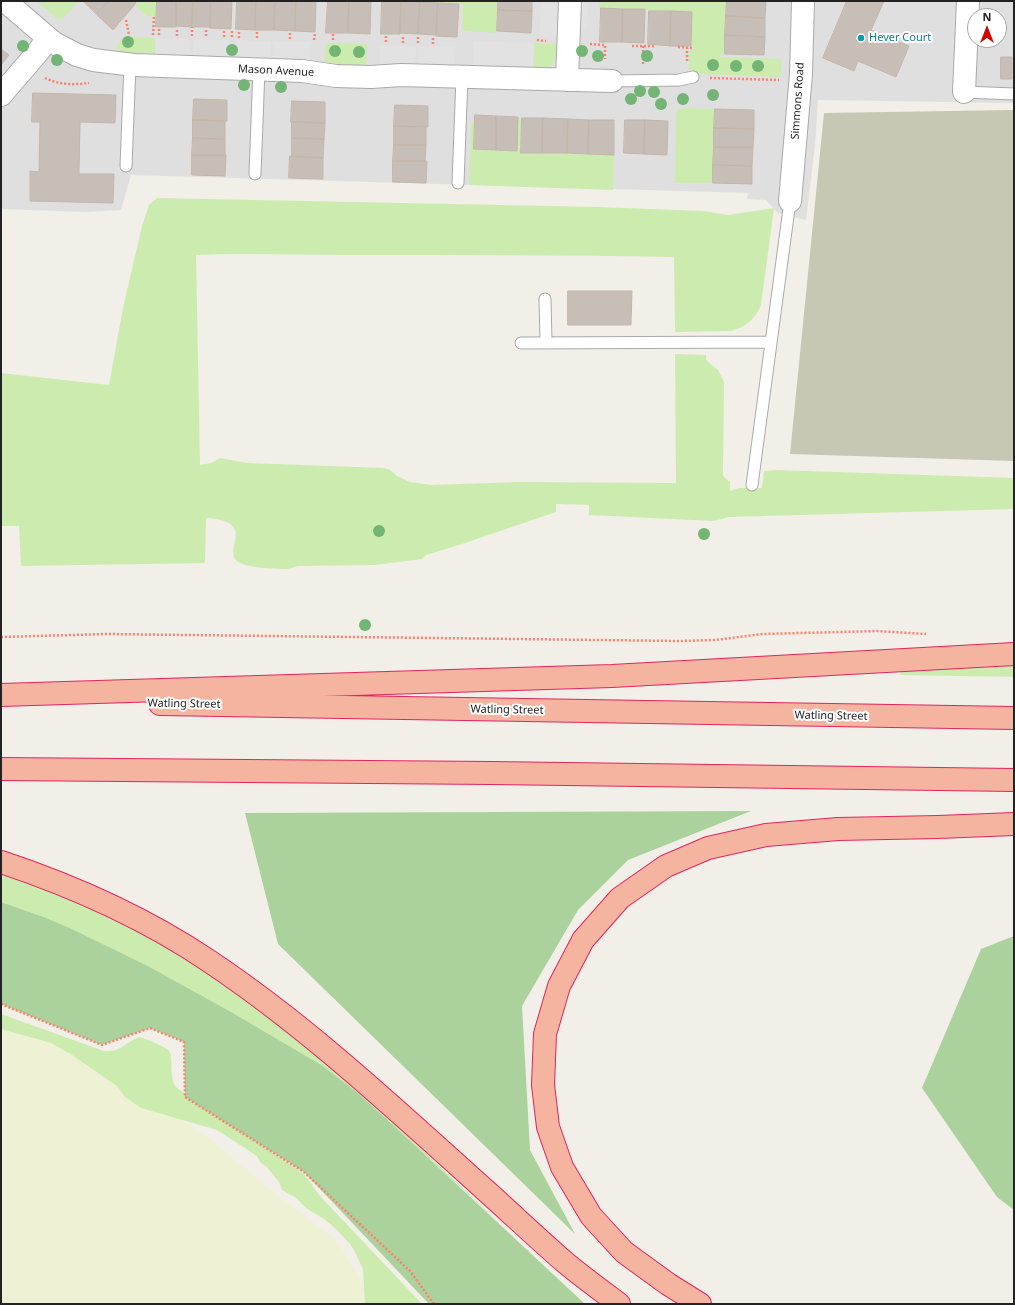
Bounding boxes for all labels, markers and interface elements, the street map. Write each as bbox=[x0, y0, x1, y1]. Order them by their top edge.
north arrow bbox=[967, 8, 1007, 48]
text: N bbox=[983, 9, 991, 24]
place label: Hever Court bbox=[869, 31, 931, 45]
marker: Hever Court bbox=[856, 33, 866, 43]
street label: Mason Avenue bbox=[238, 62, 314, 80]
street label: Simmons Road bbox=[789, 62, 807, 140]
street label: Watling Street bbox=[147, 697, 221, 711]
street label: Watling Street bbox=[470, 703, 544, 717]
street label: Watling Street bbox=[794, 709, 868, 723]

